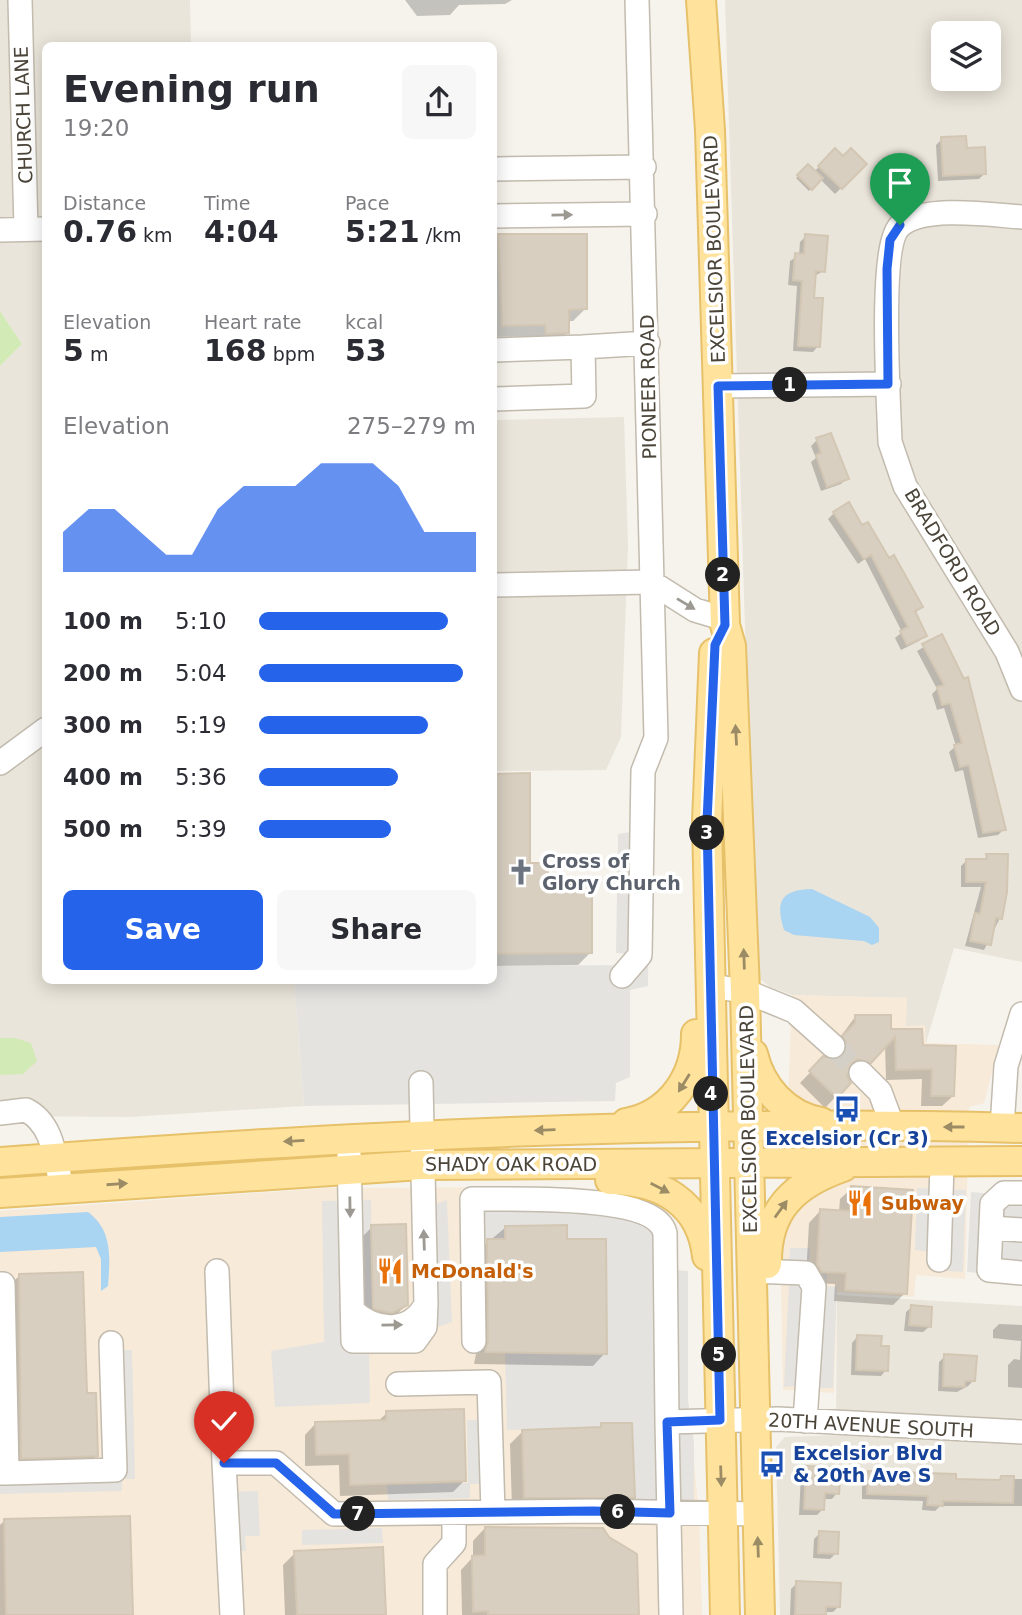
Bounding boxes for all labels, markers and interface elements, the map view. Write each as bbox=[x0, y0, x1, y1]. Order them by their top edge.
map controls bbox=[931, 21, 1001, 91]
button: layers bbox=[931, 21, 1001, 91]
street label: CHURCH LANE bbox=[10, 46, 36, 184]
button: share bbox=[402, 65, 476, 139]
text: Evening run bbox=[63, 67, 320, 111]
text: 19:20 bbox=[63, 115, 129, 141]
street label: EXCELSIOR BOULEVARD bbox=[699, 135, 729, 363]
pin bbox=[870, 153, 930, 225]
icon: arrive bbox=[881, 164, 919, 202]
text: Distance bbox=[63, 192, 146, 214]
text: Time bbox=[204, 192, 251, 214]
text: Pace bbox=[345, 192, 389, 214]
one-way arrow bbox=[551, 210, 573, 221]
text: 0.76 bbox=[63, 214, 137, 249]
text: 4:04 bbox=[204, 214, 279, 249]
text: 5:21 bbox=[345, 214, 420, 249]
text: km bbox=[137, 224, 173, 246]
text: /km bbox=[420, 224, 462, 246]
text: Elevation bbox=[63, 311, 151, 333]
text: Heart rate bbox=[204, 311, 302, 333]
text: kcal bbox=[345, 311, 383, 333]
street label: PIONEER ROAD bbox=[636, 314, 660, 460]
text: 5 bbox=[63, 333, 84, 368]
text: 168 bbox=[204, 333, 267, 368]
text: 53 bbox=[345, 333, 387, 368]
text: m bbox=[84, 343, 108, 365]
text: bpm bbox=[267, 343, 315, 365]
pin: 1 bbox=[772, 368, 808, 402]
text: 1 bbox=[783, 373, 796, 395]
text: Elevation bbox=[63, 413, 170, 439]
text: 275–279 m bbox=[347, 413, 476, 439]
street label: BRADFORD ROAD bbox=[900, 484, 1006, 640]
pin: 2 bbox=[706, 558, 740, 592]
text: 2 bbox=[716, 563, 729, 585]
one-way arrow bbox=[677, 598, 696, 611]
text: 100 m bbox=[63, 608, 143, 634]
text: 5:10 bbox=[175, 608, 227, 634]
text: 200 m bbox=[63, 660, 143, 686]
text: 5:04 bbox=[175, 660, 227, 686]
text: 300 m bbox=[63, 712, 143, 738]
text: 5:19 bbox=[175, 712, 227, 738]
one-way arrow bbox=[730, 723, 741, 745]
text: 400 m bbox=[63, 764, 143, 790]
text: 5:36 bbox=[175, 764, 227, 790]
text: 500 m bbox=[63, 816, 143, 842]
text: 5:39 bbox=[175, 816, 227, 842]
pin: 3 bbox=[690, 816, 724, 850]
text: 3 bbox=[700, 821, 713, 843]
place label: Cross of Glory Church bbox=[542, 850, 681, 894]
church icon: Cross of Glory Church bbox=[506, 857, 536, 887]
button: Save bbox=[63, 890, 263, 970]
button: Share bbox=[277, 890, 476, 970]
one-way arrow bbox=[739, 948, 750, 970]
street label: EXCELSIOR BOULEVARD bbox=[735, 1005, 761, 1233]
one-way arrow bbox=[677, 1073, 690, 1093]
pin: 4 bbox=[694, 1076, 728, 1112]
text: 4 bbox=[704, 1082, 717, 1104]
bus stop icon: Excelsior (Cr 3) bbox=[832, 1094, 862, 1124]
one-way arrow bbox=[943, 1121, 965, 1133]
one-way arrow bbox=[534, 1125, 556, 1136]
place label: Excelsior (Cr 3) bbox=[765, 1127, 929, 1149]
one-way arrow bbox=[282, 1136, 304, 1147]
street label: SHADY OAK ROAD bbox=[425, 1153, 597, 1175]
one-way arrow bbox=[106, 1178, 128, 1189]
one-way arrow bbox=[650, 1183, 670, 1194]
restaurant icon: Subway bbox=[845, 1188, 875, 1218]
place label: Subway bbox=[881, 1192, 965, 1214]
one-way arrow bbox=[345, 1196, 356, 1218]
one-way arrow bbox=[774, 1200, 788, 1218]
one-way arrow bbox=[418, 1229, 430, 1251]
restaurant icon: McDonald's bbox=[375, 1256, 405, 1286]
place label: McDonald's bbox=[411, 1260, 534, 1282]
one-way arrow bbox=[381, 1319, 403, 1331]
pin: 5 bbox=[702, 1338, 736, 1372]
text: 5 bbox=[712, 1343, 725, 1365]
pin bbox=[194, 1391, 254, 1463]
icon: check bbox=[205, 1402, 243, 1440]
street label: 20TH AVENUE SOUTH bbox=[768, 1409, 974, 1441]
place label: Excelsior Blvd & 20th Ave S bbox=[793, 1442, 943, 1486]
bus stop icon: Excelsior Blvd & 20th Ave S bbox=[757, 1449, 787, 1479]
one-way arrow bbox=[716, 1465, 727, 1487]
pin: 6 bbox=[600, 1494, 636, 1530]
pin: 7 bbox=[340, 1496, 376, 1532]
text: 6 bbox=[611, 1500, 624, 1522]
text: 7 bbox=[351, 1502, 364, 1524]
one-way arrow bbox=[753, 1536, 764, 1558]

